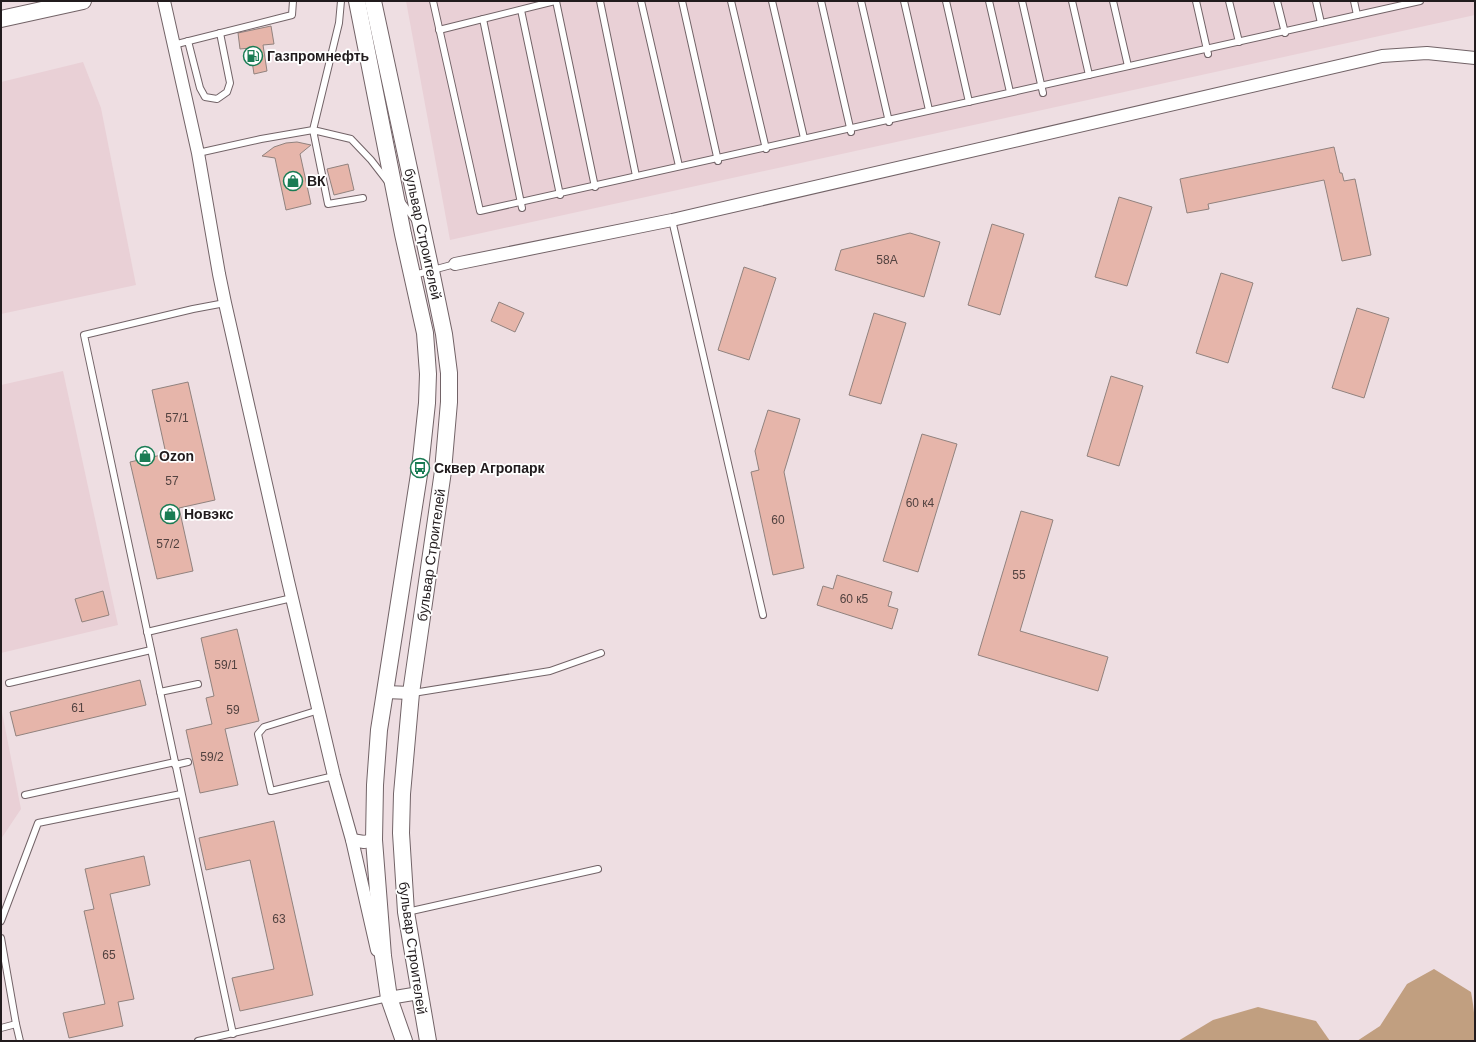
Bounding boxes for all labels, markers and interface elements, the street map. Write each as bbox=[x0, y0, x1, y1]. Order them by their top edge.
fuel station icon: Газпромнефть bbox=[242, 45, 264, 67]
place label: Газпромнефть bbox=[267, 48, 370, 64]
street label: бульвар Строителей bbox=[401, 167, 445, 301]
shop icon: ВК bbox=[282, 170, 304, 192]
place label: ВК bbox=[307, 173, 326, 189]
house number: 58А bbox=[876, 253, 898, 267]
house number: 57/1 bbox=[165, 411, 189, 425]
shop icon: Ozon bbox=[134, 445, 156, 467]
place label: Ozon bbox=[159, 448, 194, 464]
bus stop icon: Сквер Агропарк bbox=[409, 457, 431, 479]
place label: Сквер Агропарк bbox=[434, 460, 546, 476]
house number: 57 bbox=[165, 474, 179, 488]
street label: бульвар Строителей bbox=[414, 488, 448, 622]
house number: 60 к4 bbox=[906, 496, 935, 510]
shop icon: Новэкс bbox=[159, 503, 181, 525]
place label: Новэкс bbox=[184, 506, 234, 522]
house number: 60 bbox=[771, 513, 785, 527]
house number: 57/2 bbox=[156, 537, 180, 551]
house number: 55 bbox=[1012, 568, 1026, 582]
house number: 60 к5 bbox=[840, 592, 869, 606]
house number: 59/1 bbox=[214, 658, 238, 672]
house number: 61 bbox=[71, 701, 85, 715]
house number: 59 bbox=[226, 703, 240, 717]
house number: 59/2 bbox=[200, 750, 224, 764]
street label: бульвар Строителей bbox=[396, 881, 430, 1015]
house number: 63 bbox=[272, 912, 286, 926]
house number: 65 bbox=[102, 948, 116, 962]

